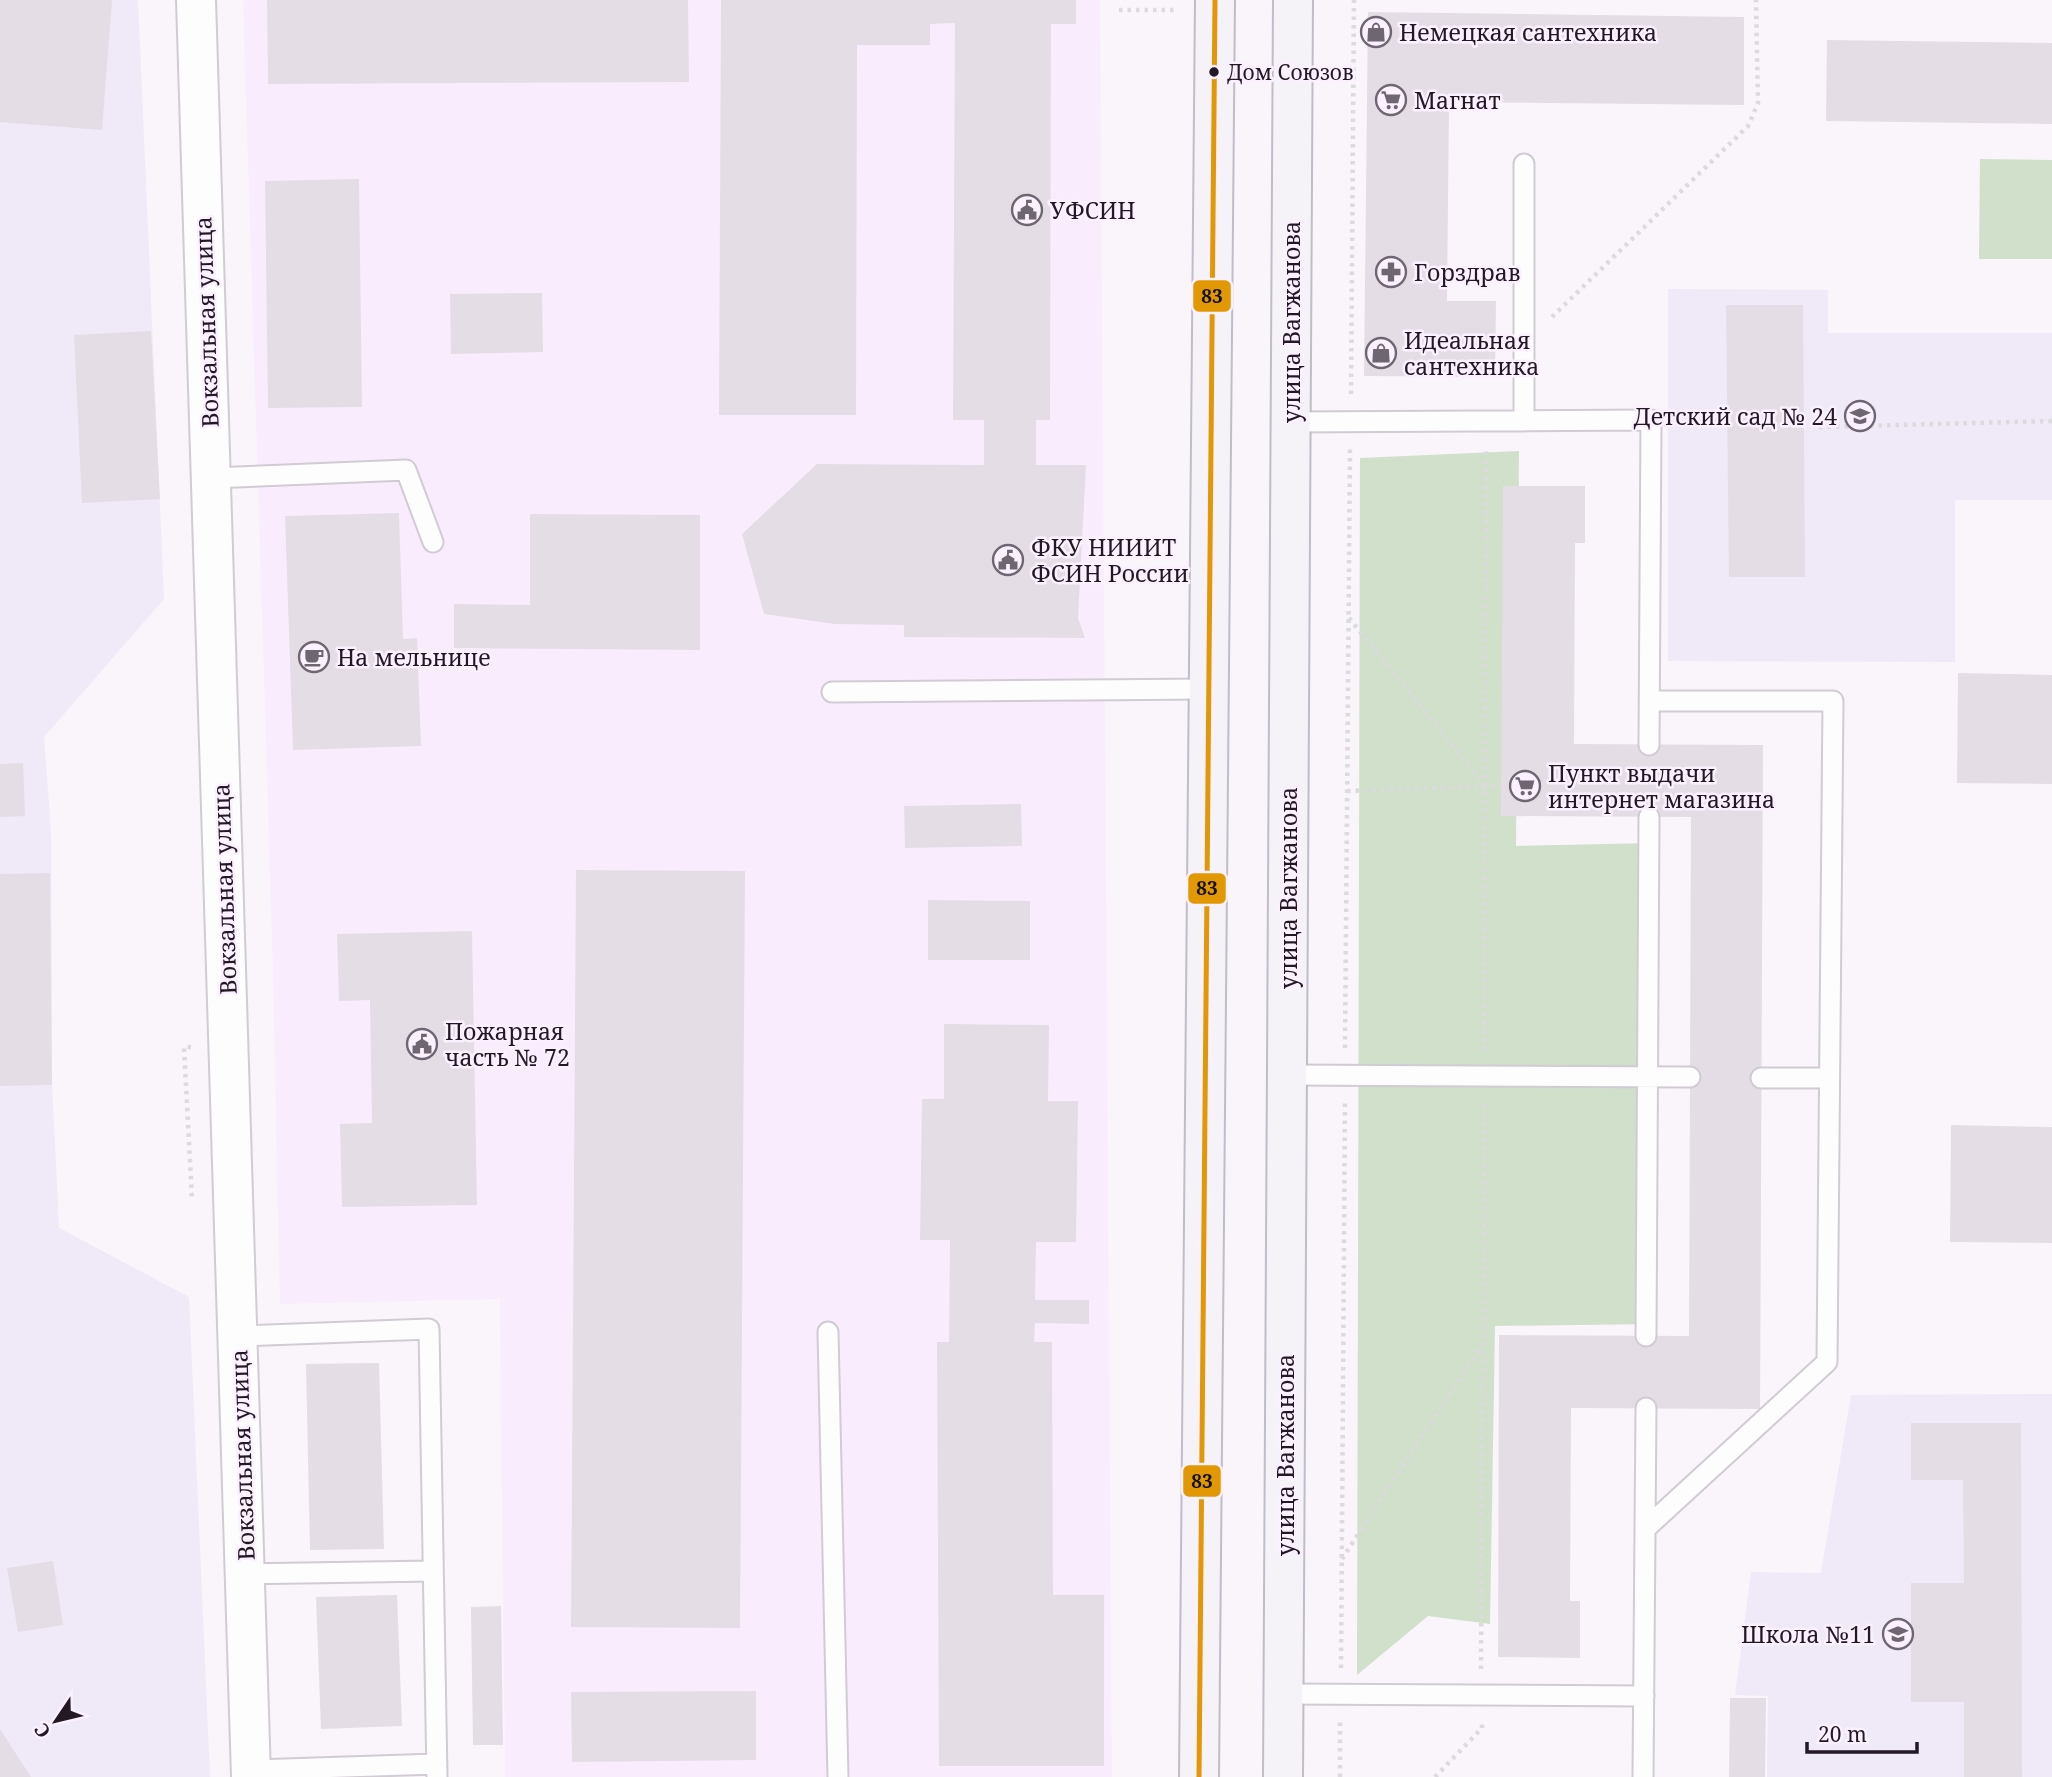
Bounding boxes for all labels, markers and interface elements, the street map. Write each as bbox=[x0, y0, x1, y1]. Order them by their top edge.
shop icon: Немецкая сантехника bbox=[1359, 15, 1393, 49]
place label: Немецкая сантехника bbox=[1399, 16, 1657, 48]
place label: Дом Союзов bbox=[1227, 58, 1354, 86]
marker: Дом Союзов bbox=[1207, 65, 1221, 79]
supermarket icon: Магнат bbox=[1374, 83, 1408, 117]
place label: Магнат bbox=[1414, 84, 1501, 116]
public building icon: УФСИН bbox=[1010, 193, 1044, 227]
place label: УФСИН bbox=[1050, 194, 1136, 226]
street label: Вокзальная улица bbox=[186, 216, 226, 428]
street label: улица Вагжанова bbox=[1275, 221, 1307, 423]
pharmacy icon: Горздрав bbox=[1374, 255, 1408, 289]
place label: Горздрав bbox=[1414, 256, 1520, 288]
line badge: 83 bbox=[1192, 279, 1232, 313]
text: 83 bbox=[1201, 283, 1223, 309]
place label: Идеальная сантехника bbox=[1404, 324, 1539, 382]
shop icon: Идеальная сантехника bbox=[1364, 336, 1398, 370]
school or university icon: Детский сад № 24 bbox=[1843, 399, 1877, 433]
place label: Детский сад № 24 bbox=[1634, 400, 1837, 432]
place label: ФКУ НИИИТ ФСИН России bbox=[1031, 531, 1189, 589]
public building icon: ФКУ НИИИТ ФСИН России bbox=[991, 543, 1025, 577]
cafe icon: На мельнице bbox=[297, 640, 331, 674]
place label: На мельнице bbox=[337, 641, 491, 673]
place label: Пункт выдачи интернет магазина bbox=[1548, 757, 1775, 815]
supermarket icon: Пункт выдачи интернет магазина bbox=[1508, 769, 1542, 803]
street label: Вокзальная улица bbox=[204, 783, 244, 995]
street label: улица Вагжанова bbox=[1272, 787, 1304, 989]
line badge: 83 bbox=[1187, 872, 1227, 905]
text: 83 bbox=[1196, 875, 1218, 901]
place label: Пожарная часть № 72 bbox=[445, 1015, 570, 1073]
public building icon: Пожарная часть № 72 bbox=[405, 1027, 439, 1061]
street label: Вокзальная улица bbox=[222, 1349, 262, 1561]
street label: улица Вагжанова bbox=[1269, 1354, 1301, 1556]
line badge: 83 bbox=[1182, 1464, 1222, 1498]
text: 83 bbox=[1191, 1468, 1213, 1494]
school or university icon: Школа №11 bbox=[1881, 1617, 1915, 1651]
place label: Школа №11 bbox=[1741, 1618, 1875, 1650]
north arrow bbox=[21, 1686, 91, 1756]
scale bar bbox=[1807, 1710, 1917, 1754]
text: С bbox=[28, 1718, 56, 1743]
text: 20 m bbox=[1818, 1720, 1867, 1748]

